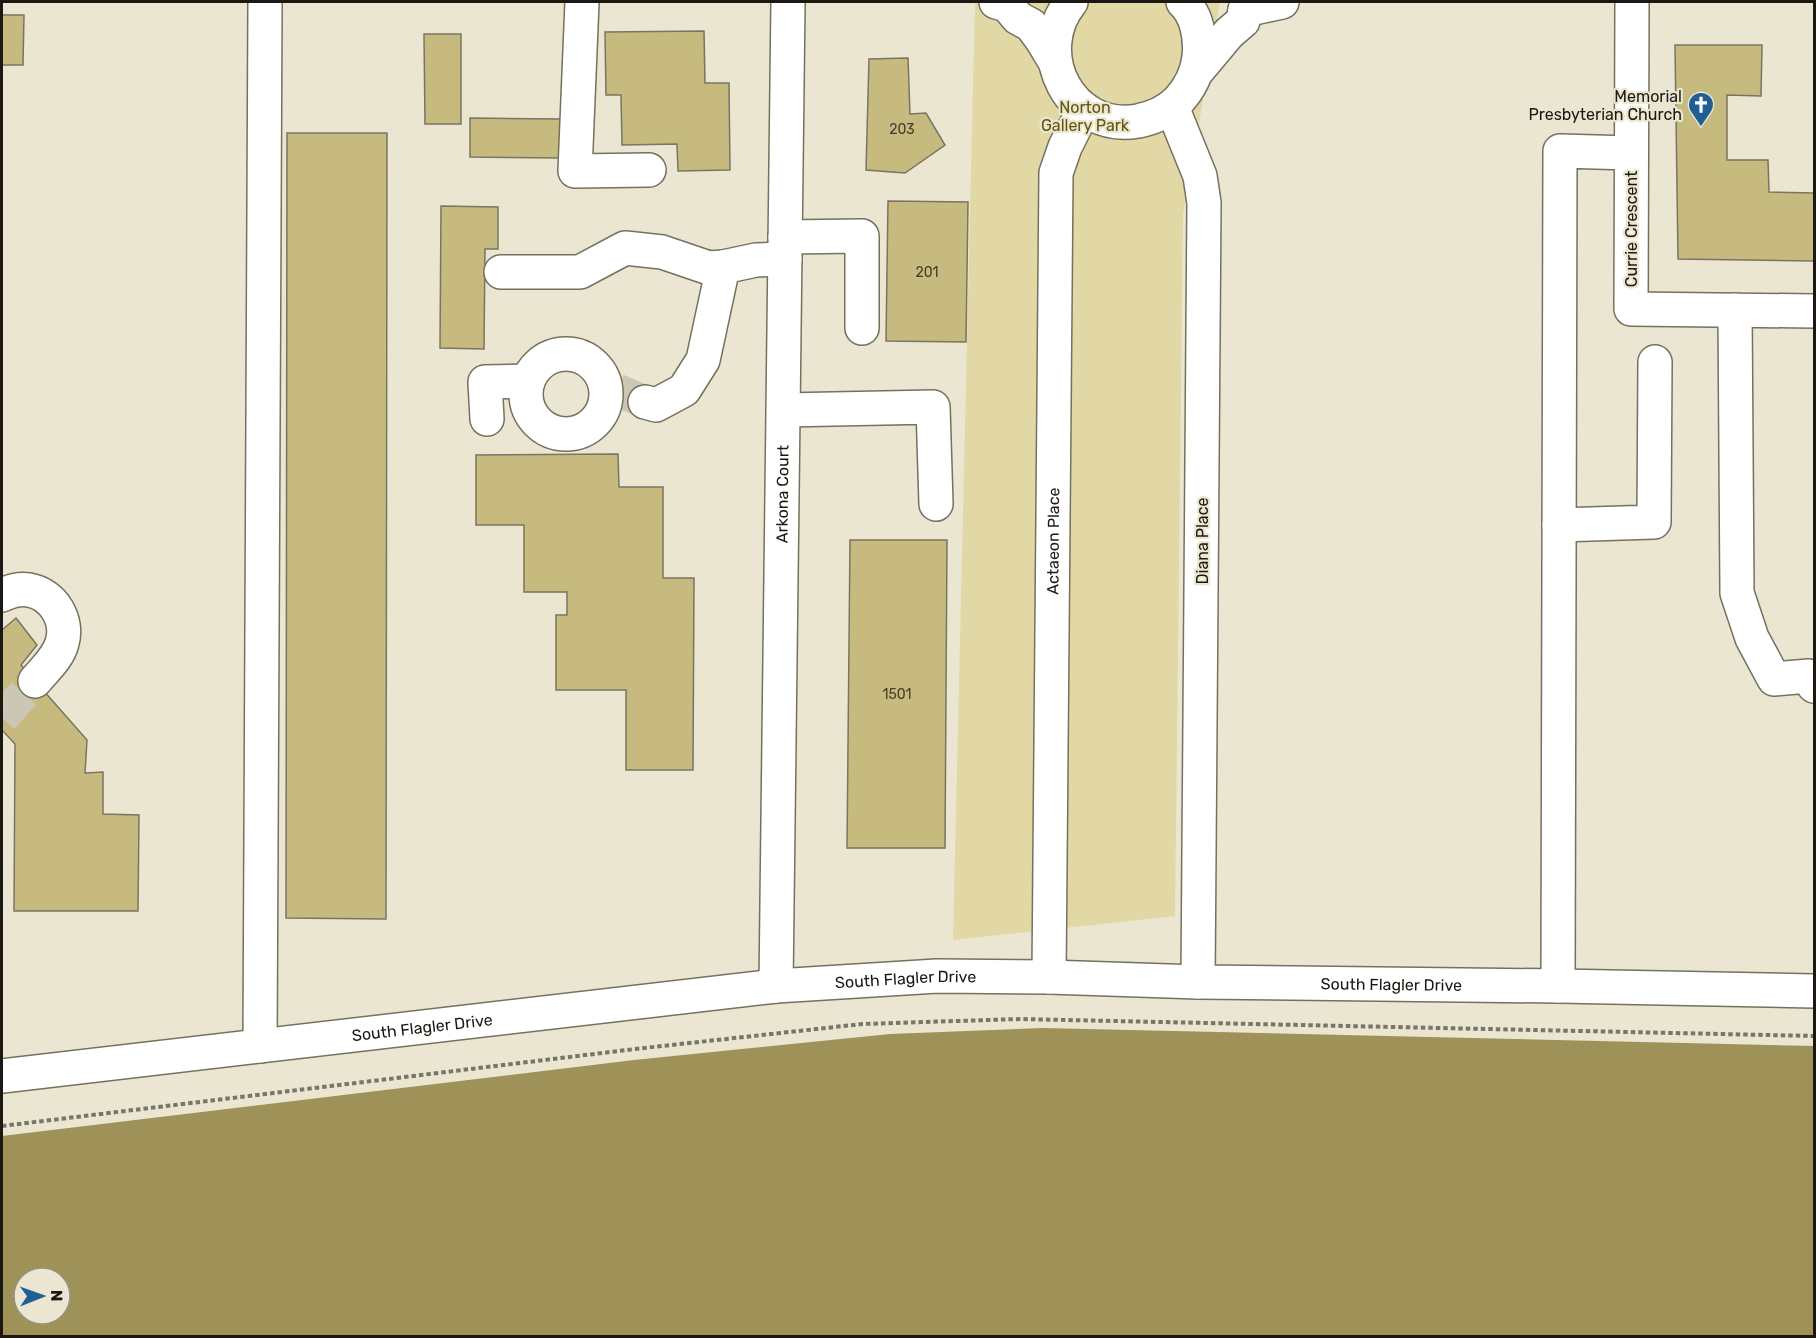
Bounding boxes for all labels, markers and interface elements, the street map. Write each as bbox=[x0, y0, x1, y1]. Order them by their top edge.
place label: Memorial Presbyterian Church bbox=[1528, 87, 1682, 124]
church icon: Memorial Presbyterian Church bbox=[1686, 90, 1716, 128]
park label: Norton Gallery Park bbox=[1041, 98, 1130, 135]
house number: 203 bbox=[889, 121, 915, 138]
street label: Currie Crescent bbox=[1622, 171, 1641, 287]
house number: 201 bbox=[915, 264, 939, 281]
street label: Arkona Court bbox=[772, 445, 793, 543]
street label: Actaeon Place bbox=[1043, 487, 1063, 595]
street label: Diana Place bbox=[1193, 497, 1212, 584]
house number: 1501 bbox=[882, 686, 912, 703]
street label: South Flagler Drive bbox=[834, 967, 976, 992]
street label: South Flagler Drive bbox=[1321, 974, 1462, 995]
street label: South Flagler Drive bbox=[351, 1010, 494, 1045]
north arrow bbox=[12, 1266, 72, 1326]
text: N bbox=[47, 1290, 66, 1302]

